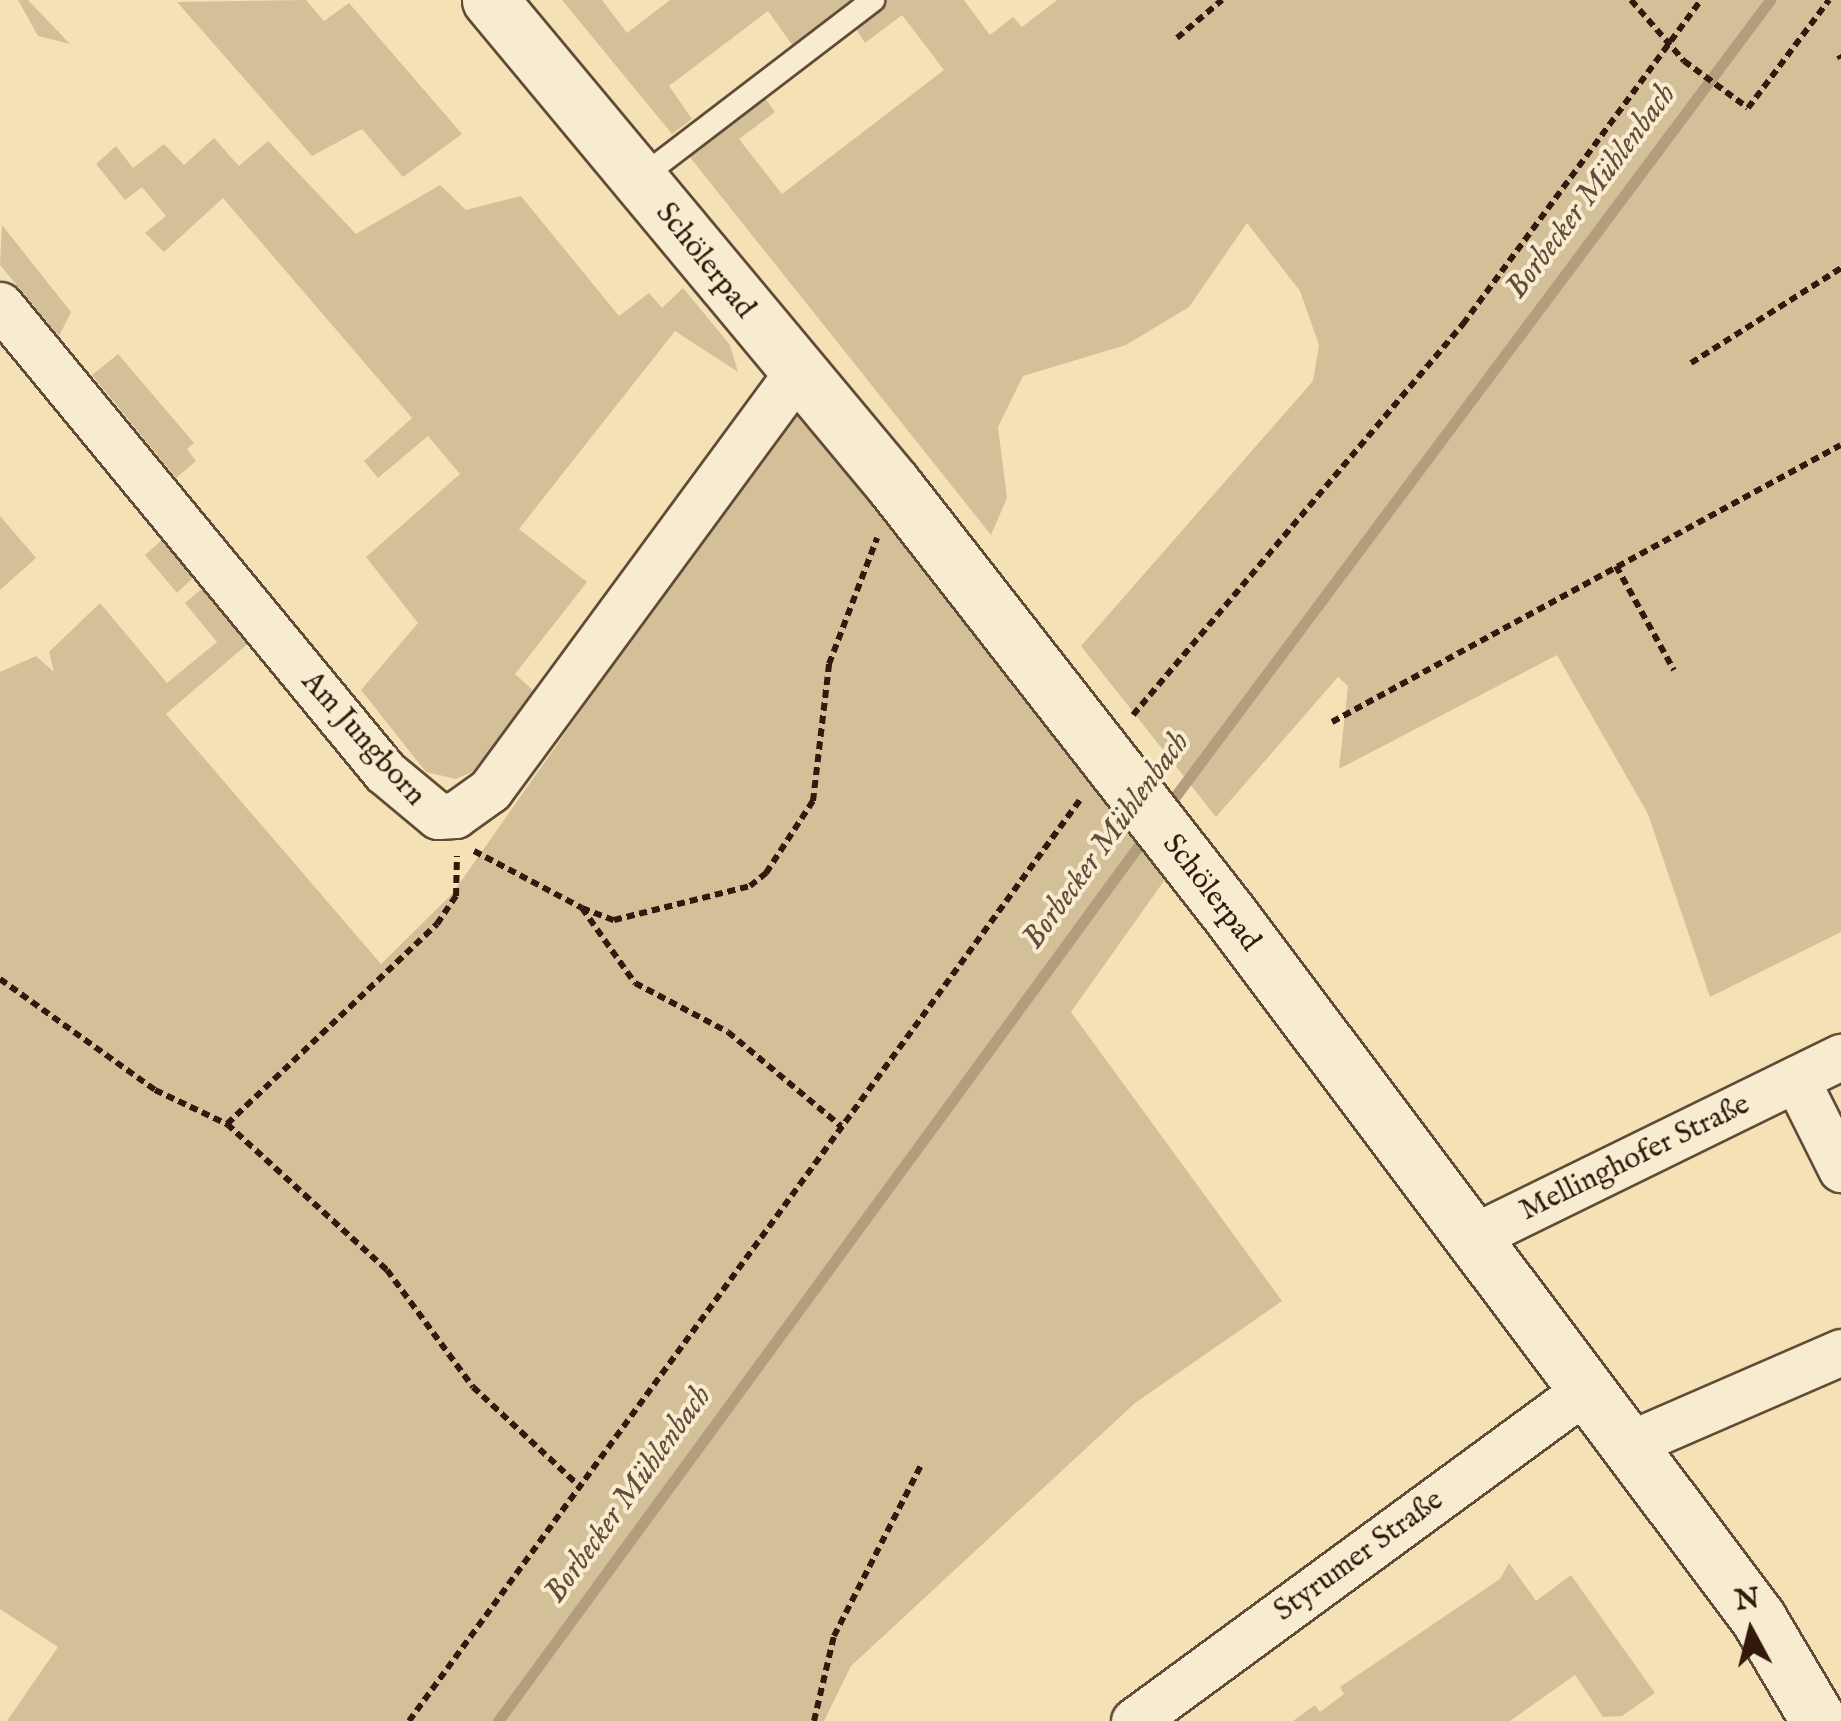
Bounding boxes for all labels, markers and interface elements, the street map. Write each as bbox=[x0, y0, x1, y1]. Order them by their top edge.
water label: Borbecker Mühlenbach bbox=[1499, 77, 1685, 307]
street label: Schölerpad bbox=[648, 196, 762, 326]
street label: Am Jungborn bbox=[293, 664, 433, 814]
water label: Borbecker Mühlenbach bbox=[1015, 725, 1199, 957]
street label: Schölerpad bbox=[1154, 827, 1268, 959]
street label: Mellinghofer Straße bbox=[1514, 1087, 1756, 1229]
water label: Borbecker Mühlenbach bbox=[537, 1379, 721, 1611]
street label: Styrumer Straße bbox=[1267, 1483, 1451, 1629]
north arrow bbox=[1701, 1581, 1801, 1681]
text: N bbox=[1733, 1582, 1761, 1620]

